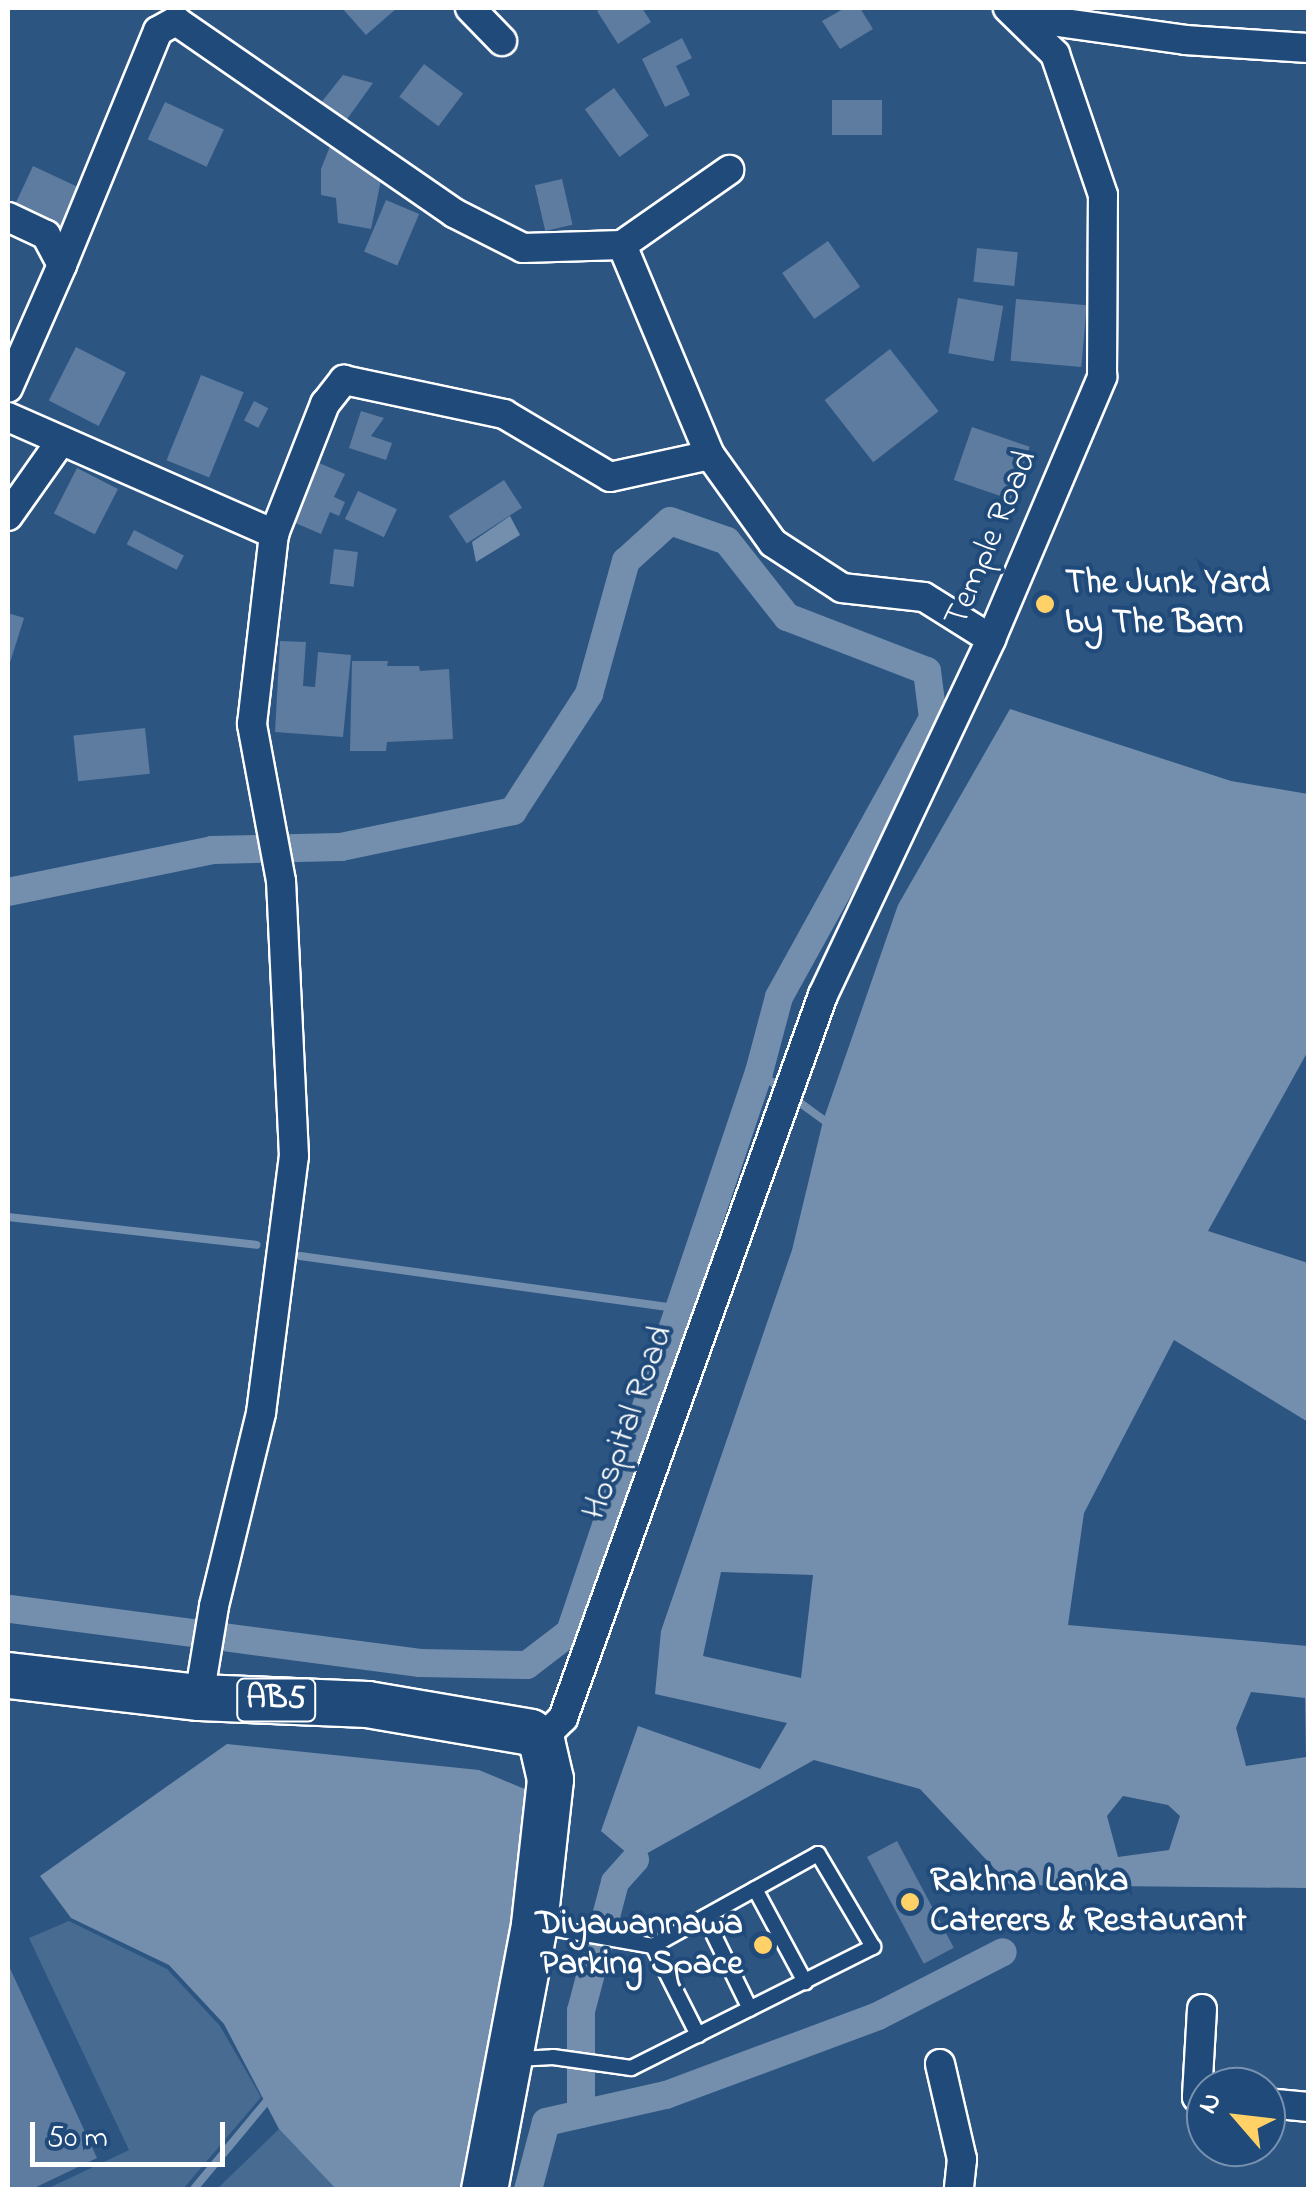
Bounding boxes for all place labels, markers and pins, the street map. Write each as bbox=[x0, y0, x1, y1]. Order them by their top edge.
place label: The Junk Yard by The Barn bbox=[1065, 563, 1270, 645]
marker: The Junk Yard by The Barn bbox=[1034, 593, 1056, 615]
place label: Rakhna Lanka Caterers & Restaurant bbox=[930, 1861, 1246, 1943]
marker: Rakhna Lanka Caterers & Restaurant bbox=[899, 1891, 921, 1913]
place label: Diyawannawa Parking Space bbox=[536, 1904, 743, 1986]
marker: Diyawannawa Parking Space bbox=[752, 1934, 774, 1956]

